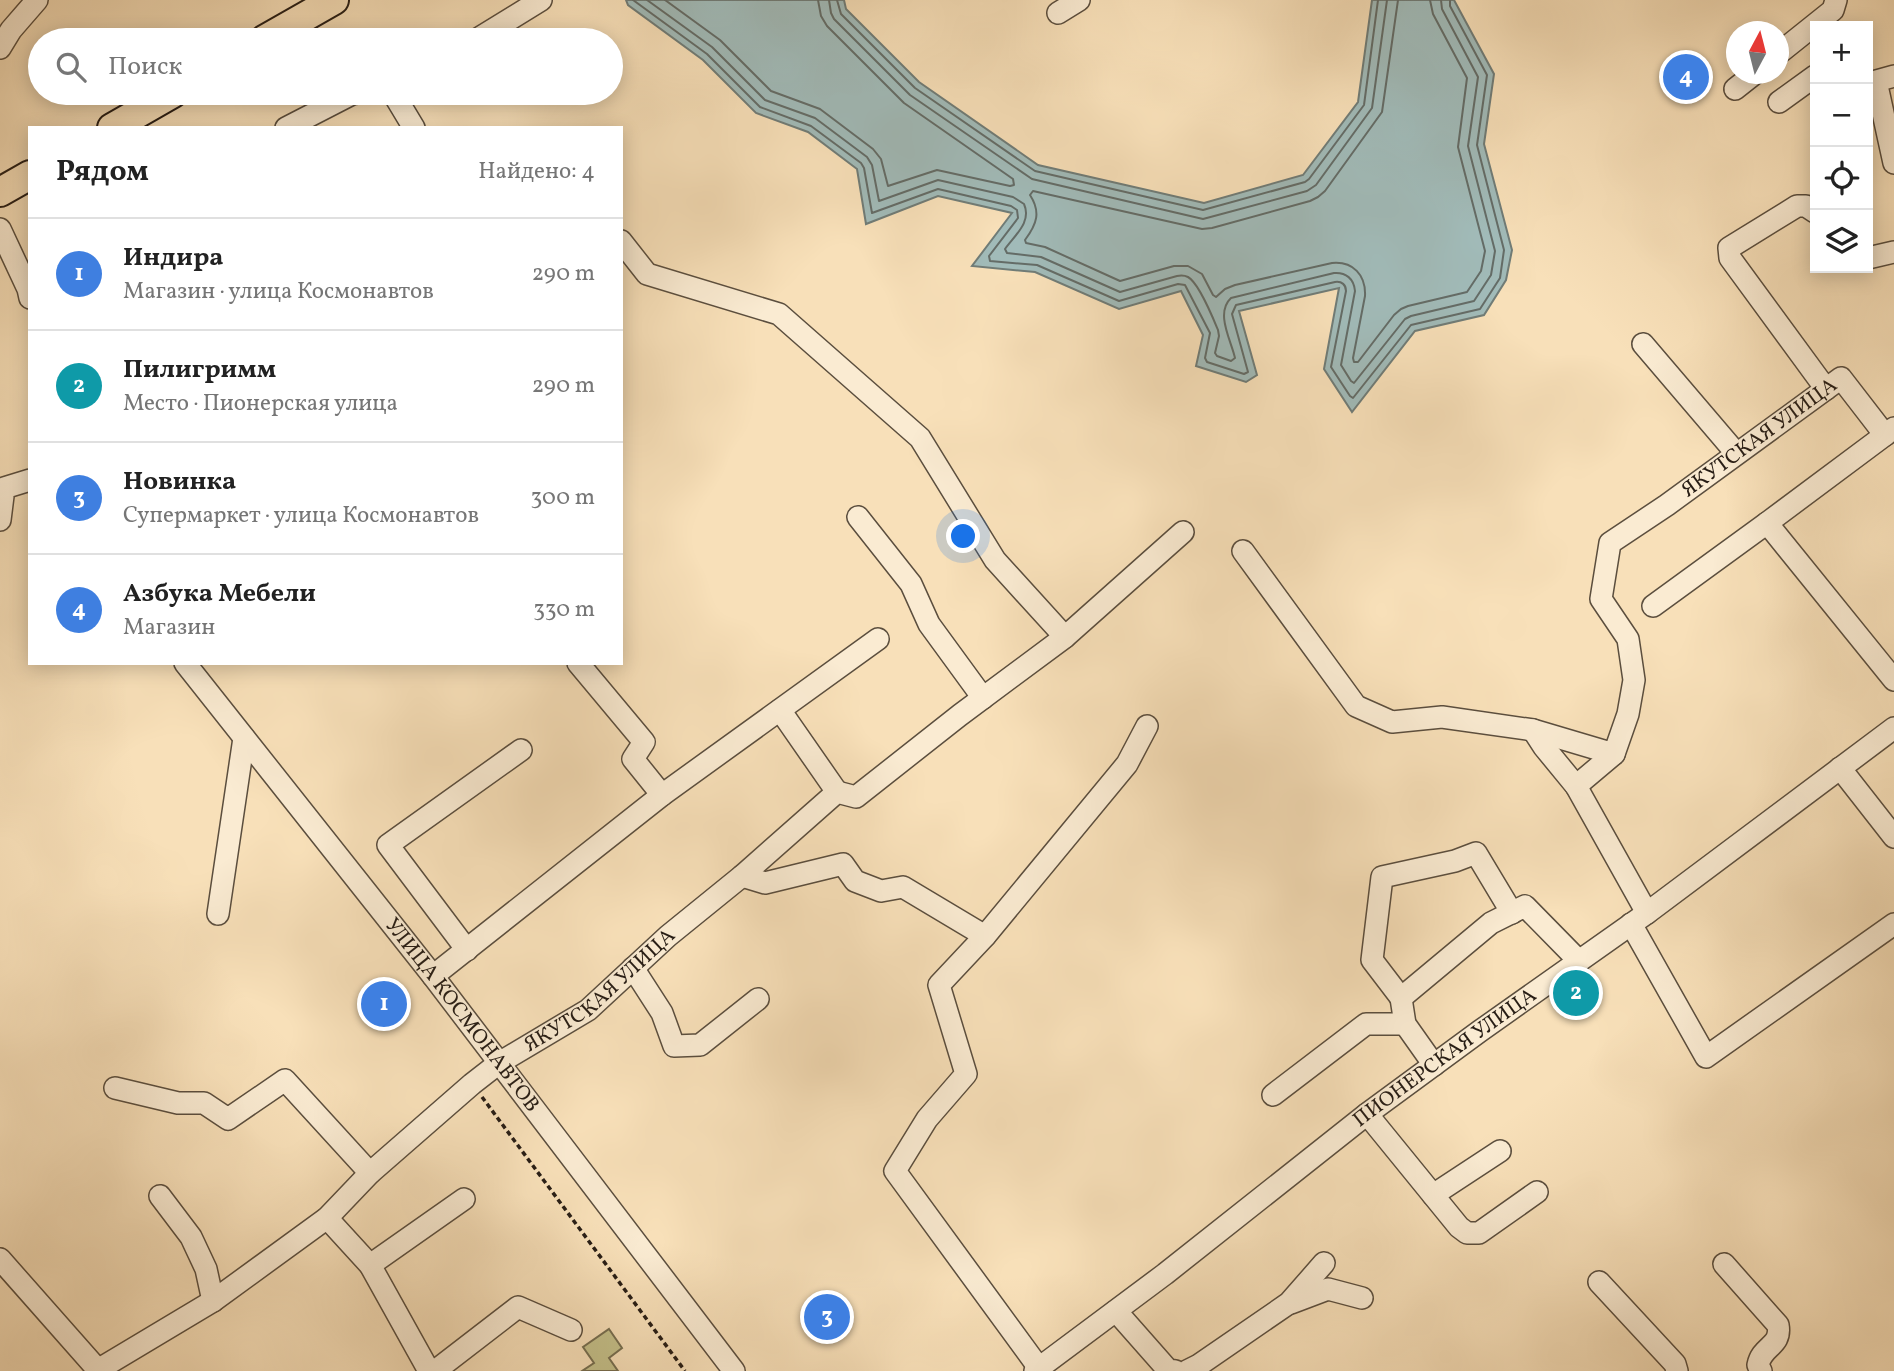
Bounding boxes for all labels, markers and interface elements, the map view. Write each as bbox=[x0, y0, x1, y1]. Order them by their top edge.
north arrow bbox=[1726, 21, 1789, 84]
map controls bbox=[1810, 21, 1873, 273]
button: + bbox=[1810, 21, 1873, 84]
search box bbox=[28, 28, 623, 105]
icon: search bbox=[52, 48, 90, 86]
text: Поиск bbox=[108, 49, 182, 85]
pin: 4 bbox=[1663, 51, 1709, 103]
button: − bbox=[1810, 84, 1873, 147]
button: locate bbox=[1810, 147, 1873, 210]
text: Рядом bbox=[56, 151, 149, 193]
text: Найдено: 4 bbox=[478, 156, 595, 188]
button: layers bbox=[1810, 210, 1873, 273]
text: Индира bbox=[123, 240, 224, 276]
text: 1 bbox=[74, 258, 84, 290]
text: 290 m bbox=[532, 258, 595, 290]
text: Магазин · улица Космонавтов bbox=[123, 276, 434, 308]
text: Пилигримм bbox=[123, 352, 276, 388]
text: 2 bbox=[73, 370, 85, 402]
text: 290 m bbox=[532, 370, 595, 402]
street label: ЯКУТСКАЯ УЛИЦА bbox=[1675, 371, 1843, 504]
text: Место · Пионерская улица bbox=[123, 388, 398, 420]
text: Новинка bbox=[123, 464, 236, 500]
text: 3 bbox=[73, 482, 85, 514]
text: 300 m bbox=[531, 482, 595, 514]
text: Супермаркет · улица Космонавтов bbox=[123, 500, 479, 532]
your location bbox=[946, 519, 980, 553]
text: Азбука Мебели bbox=[123, 576, 316, 612]
text: 4 bbox=[72, 594, 86, 626]
text: 330 m bbox=[533, 594, 595, 626]
text: Магазин bbox=[123, 612, 215, 644]
street label: УЛИЦА КОСМОНАВТОВ bbox=[378, 912, 546, 1118]
street label: ЯКУТСКАЯ УЛИЦА bbox=[519, 921, 682, 1059]
pin: 2 bbox=[1553, 967, 1599, 1019]
pin: 1 bbox=[361, 978, 407, 1030]
street label: ПИОНЕРСКАЯ УЛИЦА bbox=[1347, 981, 1543, 1134]
pin: 3 bbox=[804, 1291, 850, 1343]

